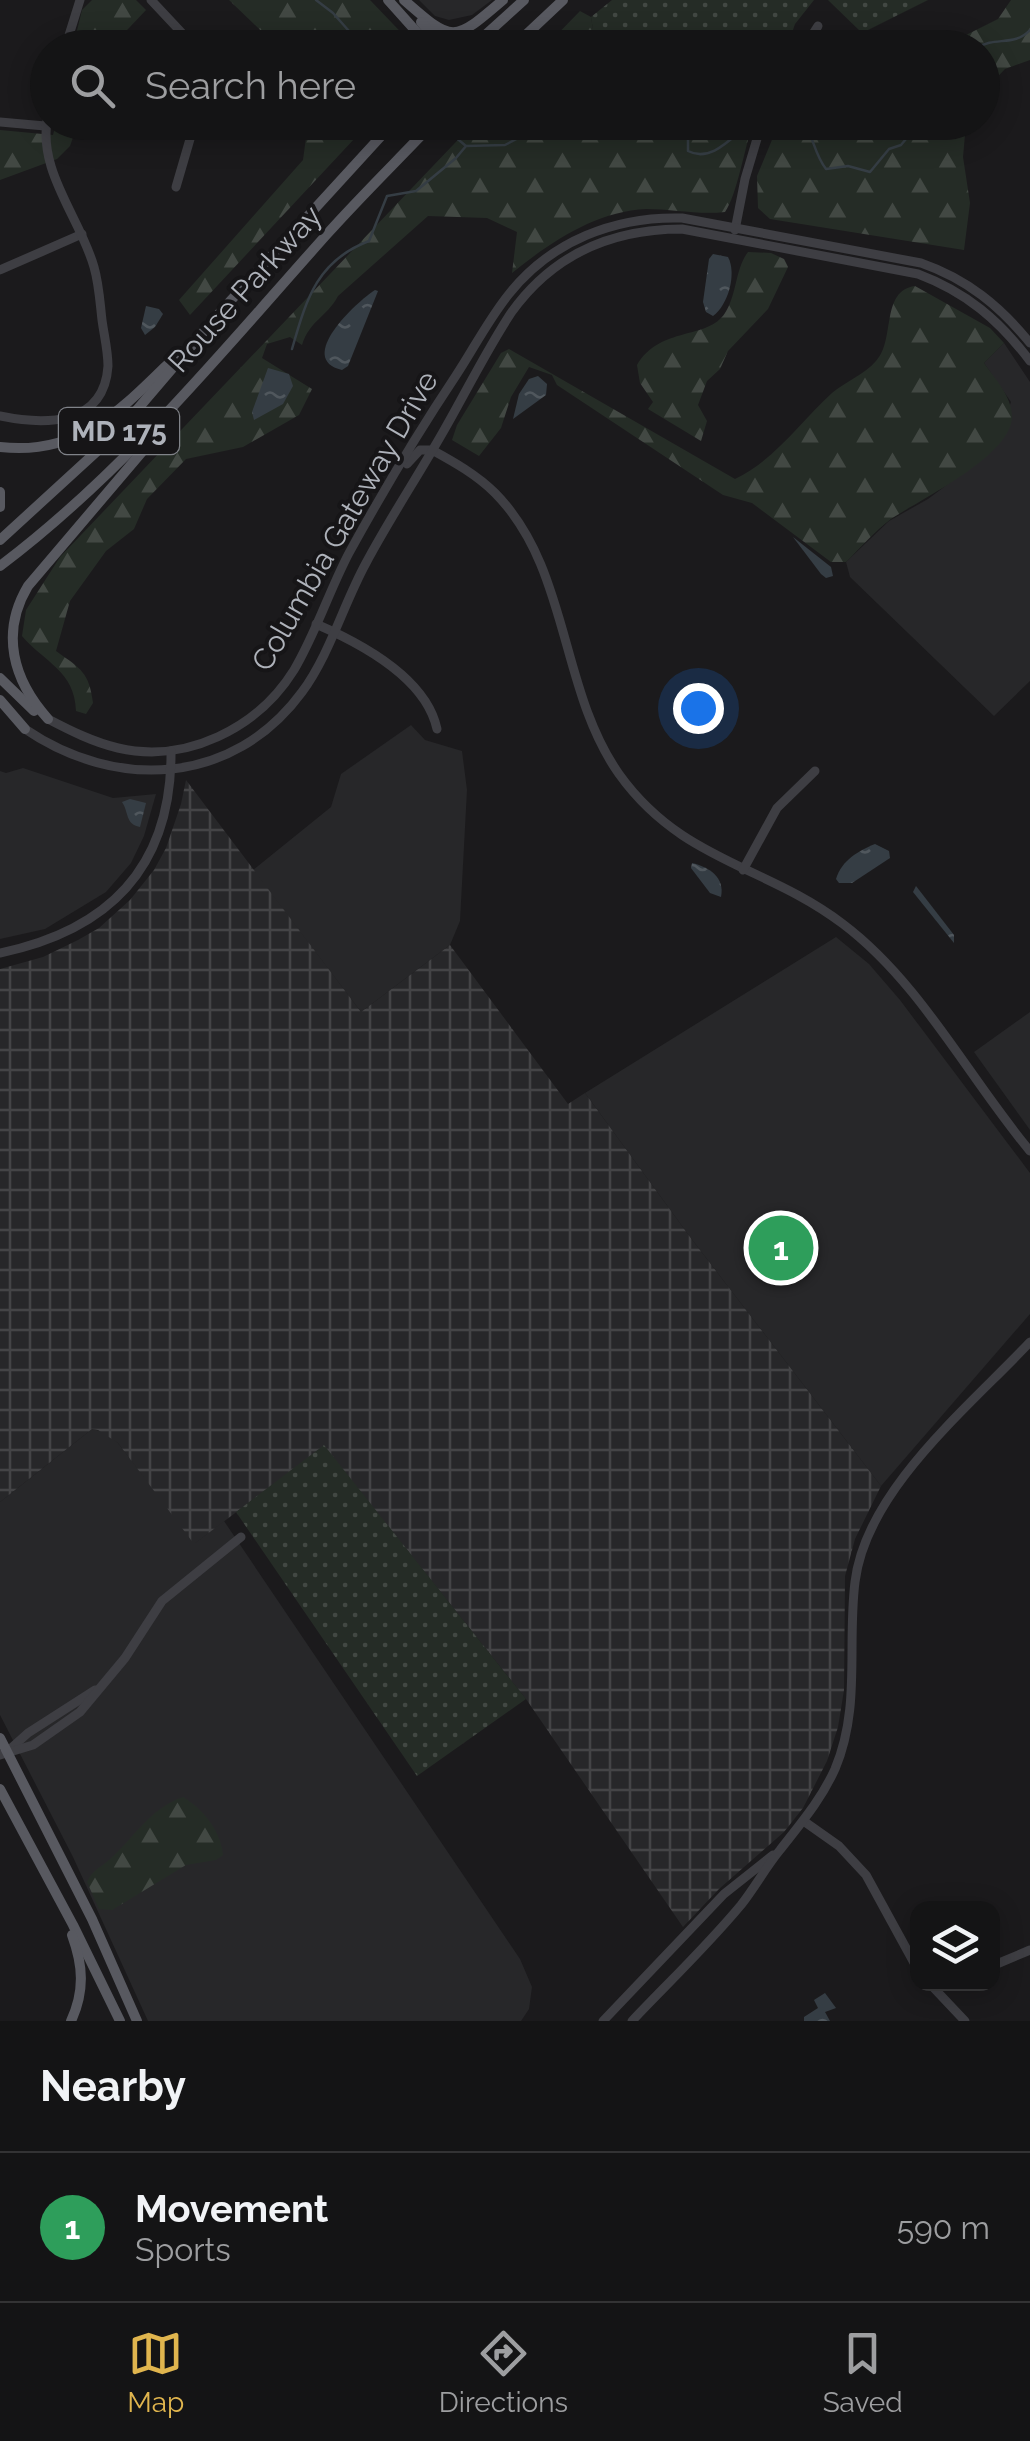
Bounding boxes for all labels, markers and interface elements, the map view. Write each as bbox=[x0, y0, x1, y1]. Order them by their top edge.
search box bbox=[30, 30, 1000, 140]
icon: search bbox=[65, 58, 120, 113]
text: Search here bbox=[145, 63, 356, 108]
street label: Rouse Parkway bbox=[161, 198, 329, 379]
street label: Columbia Gateway Drive bbox=[244, 365, 445, 677]
road number: MD 175 bbox=[59, 408, 179, 454]
your location bbox=[673, 683, 724, 734]
pin: 1 bbox=[748, 1210, 814, 1286]
map controls bbox=[910, 1901, 1000, 1991]
button: layers bbox=[910, 1901, 1000, 1991]
text: Nearby bbox=[40, 2062, 186, 2111]
text: Movement bbox=[135, 2186, 328, 2231]
text: 1 bbox=[65, 2209, 80, 2246]
text: 590 m bbox=[897, 2209, 990, 2246]
text: Sports bbox=[135, 2231, 231, 2268]
tab: Map bbox=[127, 2326, 184, 2419]
tab: Directions bbox=[439, 2326, 568, 2419]
tab: Saved bbox=[823, 2326, 903, 2419]

